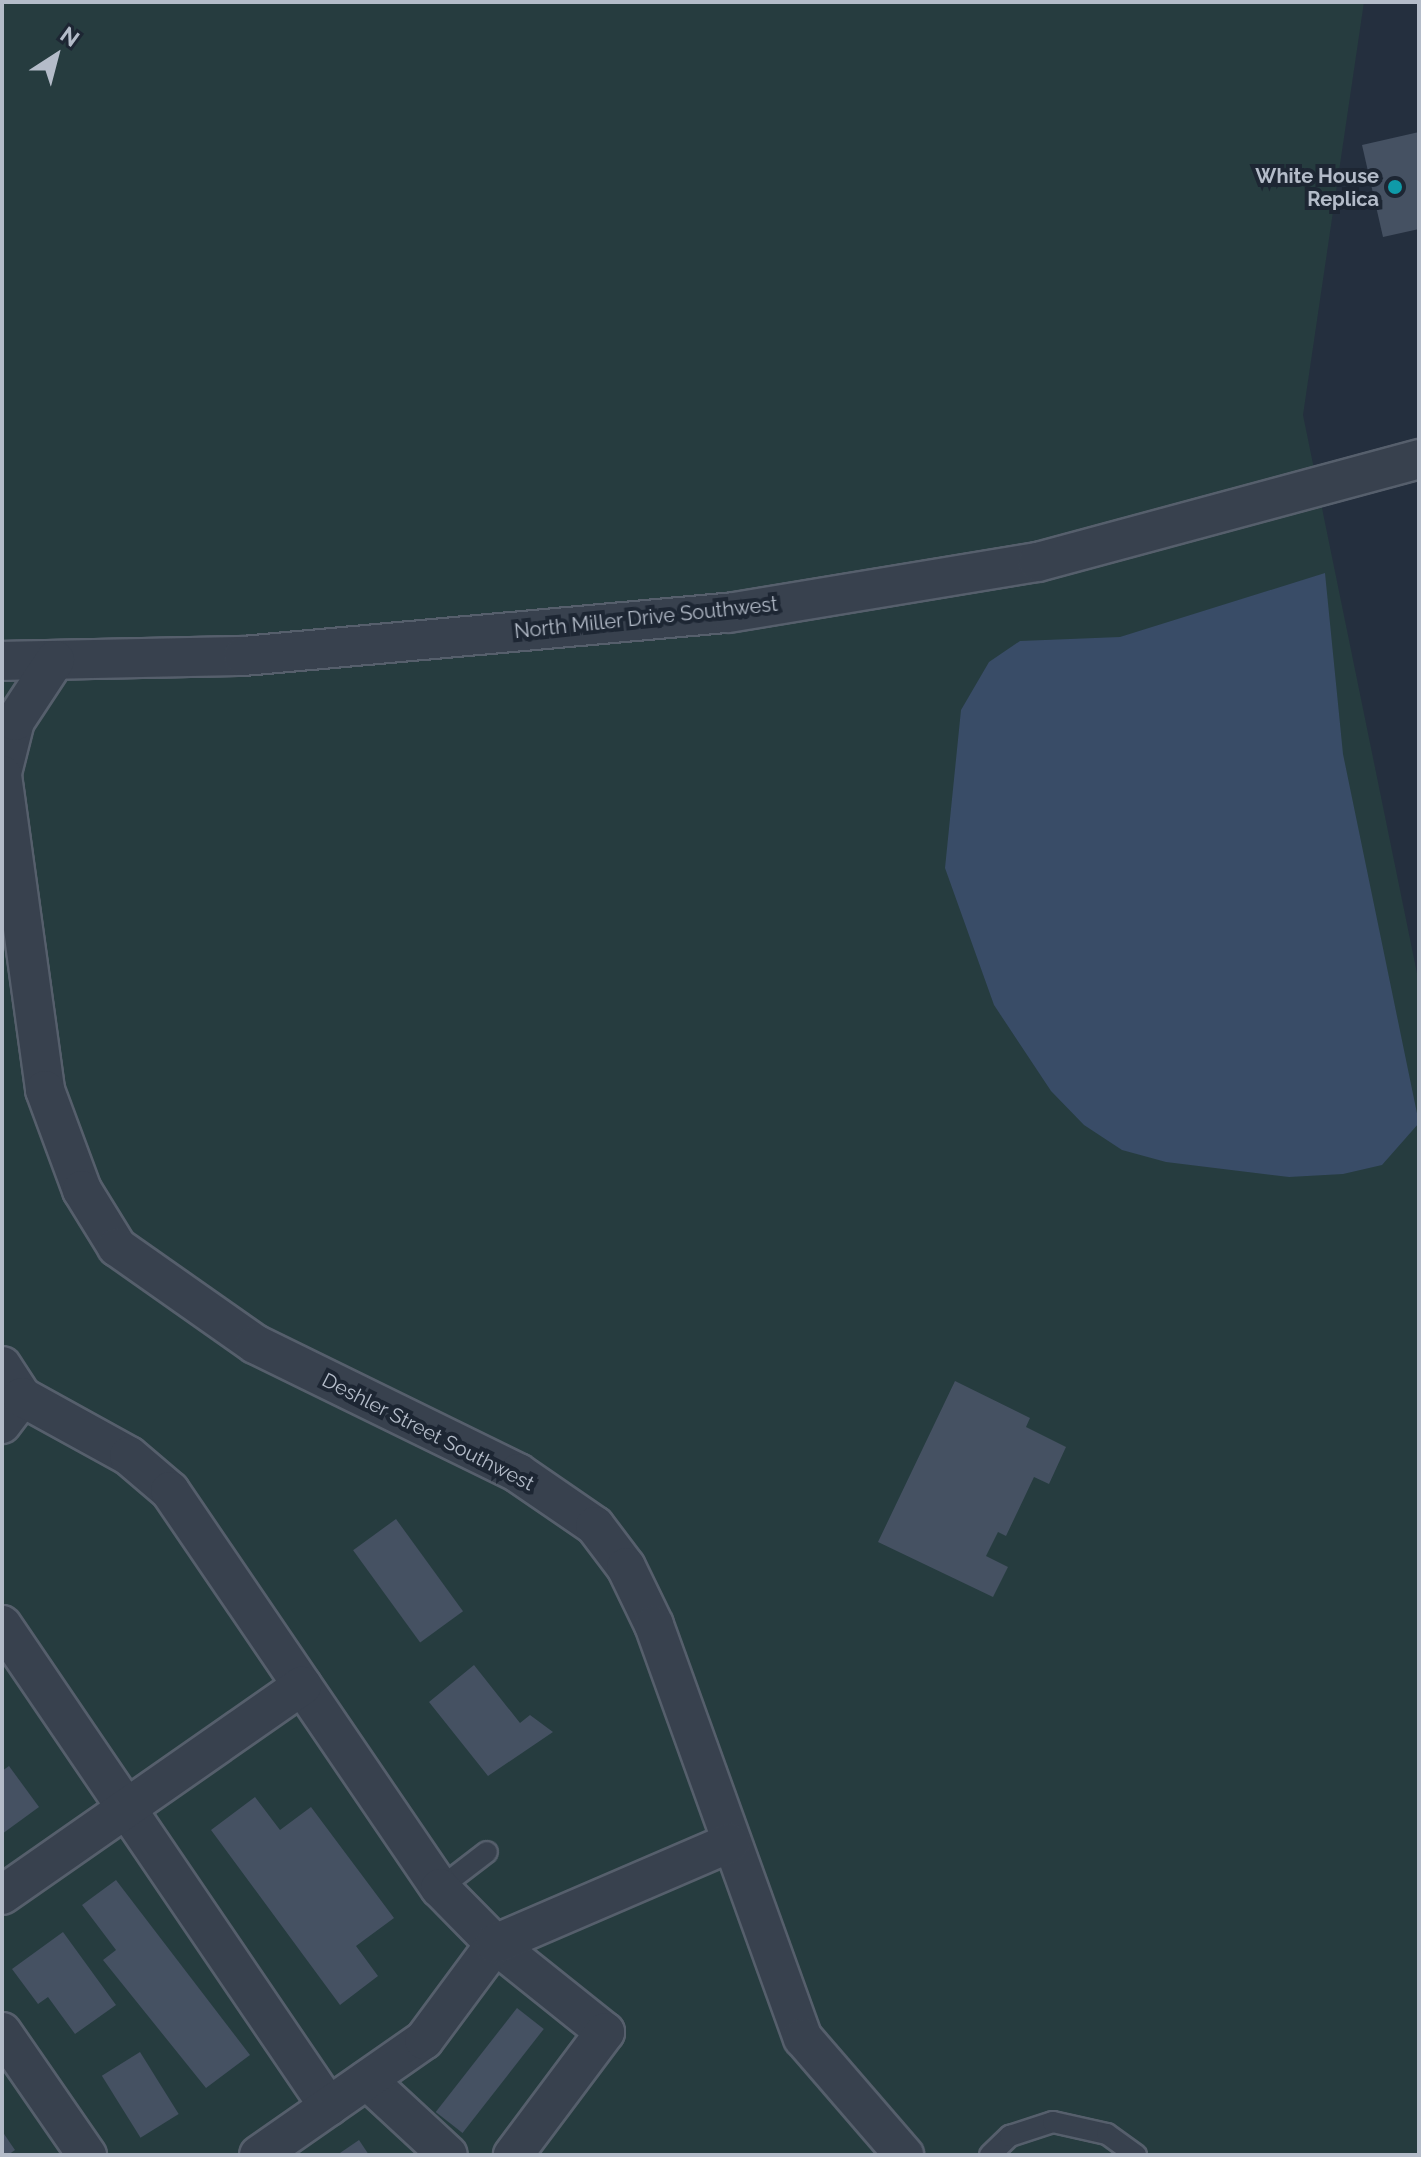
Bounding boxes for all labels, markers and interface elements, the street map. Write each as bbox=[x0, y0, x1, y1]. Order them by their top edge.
north arrow bbox=[16, 16, 96, 96]
text: N bbox=[56, 21, 85, 52]
place label: White House Replica bbox=[1255, 164, 1379, 211]
marker: White House Replica bbox=[1386, 178, 1404, 196]
street label: North Miller Drive Southwest bbox=[513, 592, 779, 644]
street label: Deshler Street Southwest bbox=[318, 1368, 538, 1496]

